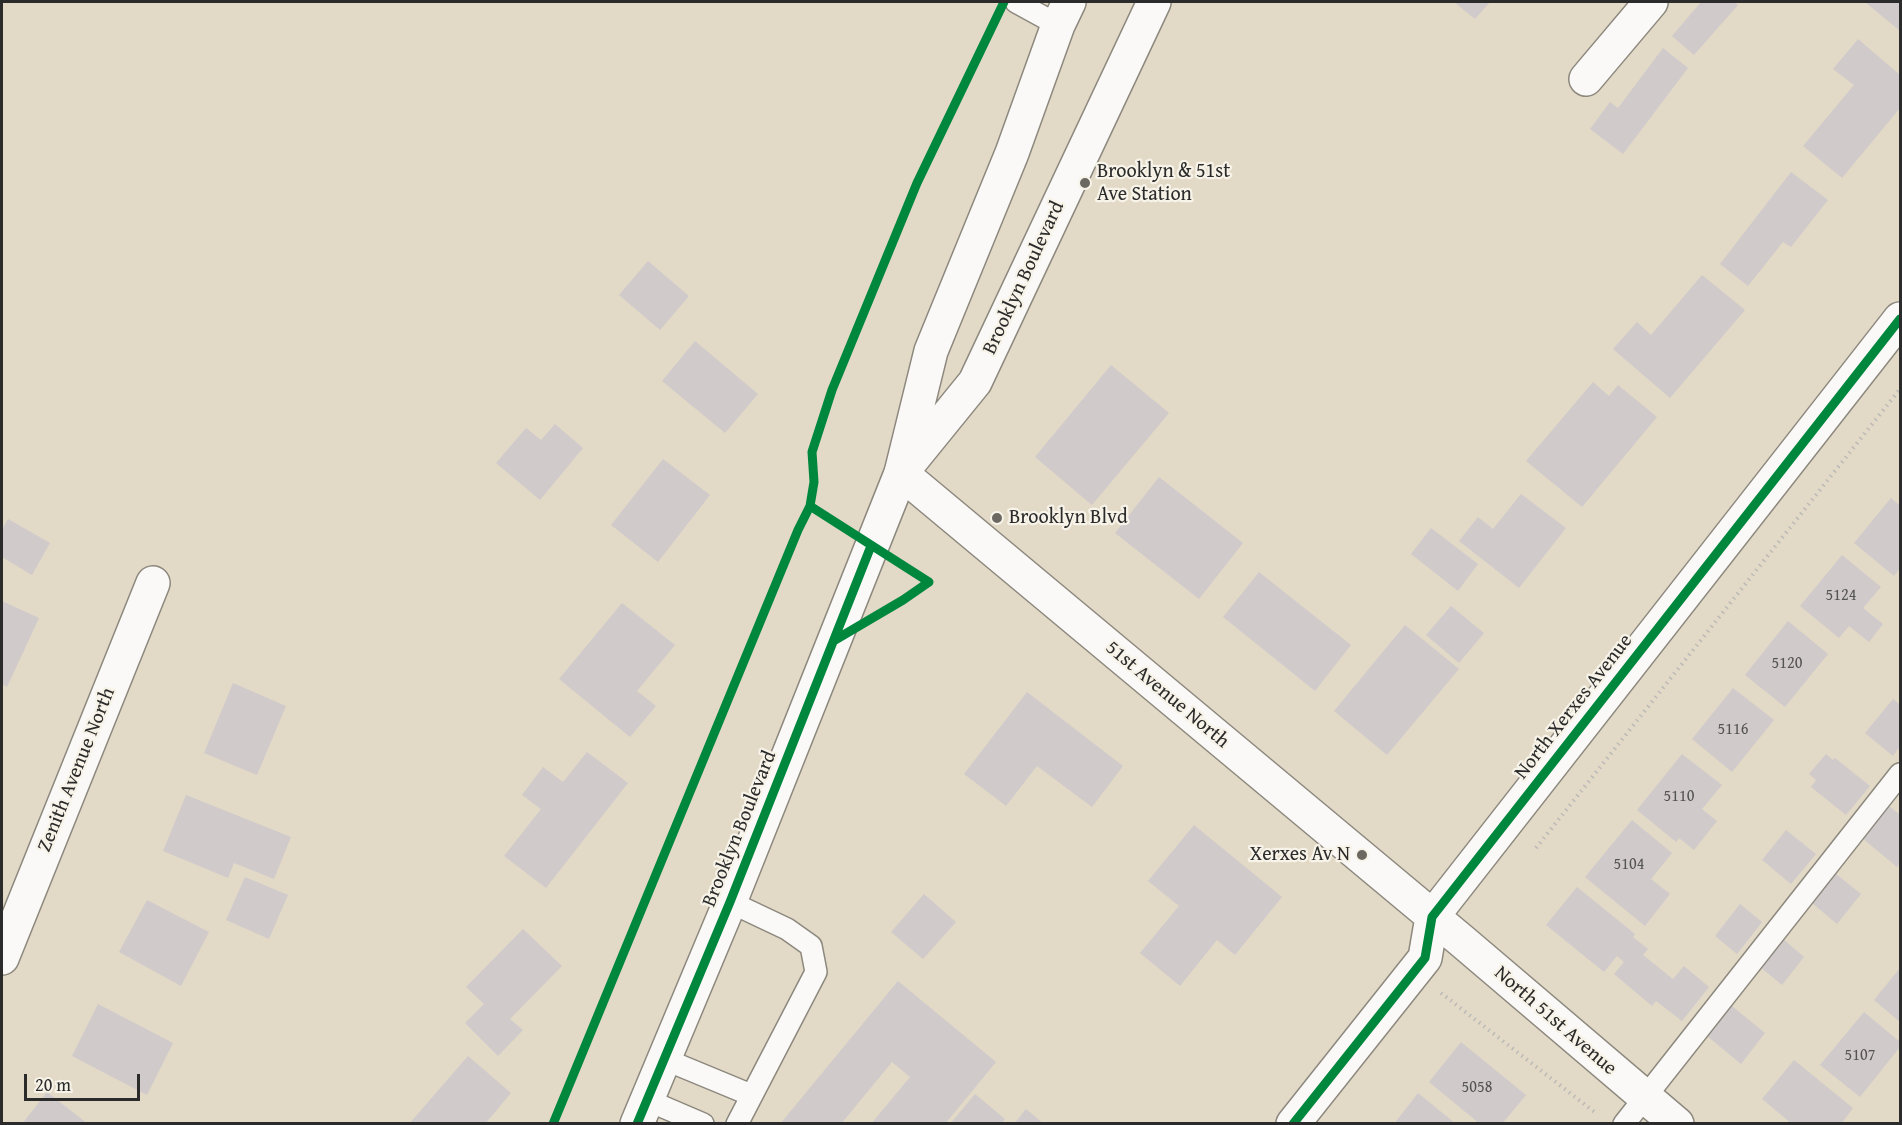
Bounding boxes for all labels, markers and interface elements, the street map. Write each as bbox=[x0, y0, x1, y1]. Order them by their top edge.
place label: Brooklyn & 51st Ave Station bbox=[1097, 160, 1230, 207]
marker: Brooklyn & 51st Ave Station bbox=[1078, 176, 1092, 190]
street label: Brooklyn Boulevard bbox=[978, 198, 1070, 358]
place label: Brooklyn Blvd bbox=[1009, 506, 1128, 530]
marker: Brooklyn Blvd bbox=[990, 511, 1004, 525]
house number: 5124 bbox=[1826, 586, 1856, 606]
street label: North Xerxes Avenue bbox=[1510, 630, 1638, 784]
street label: 51st Avenue North bbox=[1100, 636, 1234, 754]
house number: 5120 bbox=[1772, 654, 1802, 674]
street label: Zenith Avenue North bbox=[33, 684, 121, 856]
house number: 5116 bbox=[1718, 720, 1748, 740]
street label: Brooklyn Boulevard bbox=[698, 747, 782, 911]
house number: 5110 bbox=[1664, 787, 1694, 807]
place label: Xerxes Av N bbox=[1250, 843, 1350, 867]
marker: Xerxes Av N bbox=[1355, 848, 1369, 862]
house number: 5104 bbox=[1614, 855, 1644, 875]
street label: North 51st Avenue bbox=[1489, 961, 1621, 1081]
house number: 5107 bbox=[1845, 1046, 1875, 1066]
scale bar bbox=[27, 1062, 142, 1100]
text: 20 m bbox=[35, 1071, 71, 1098]
house number: 5058 bbox=[1462, 1078, 1492, 1098]

